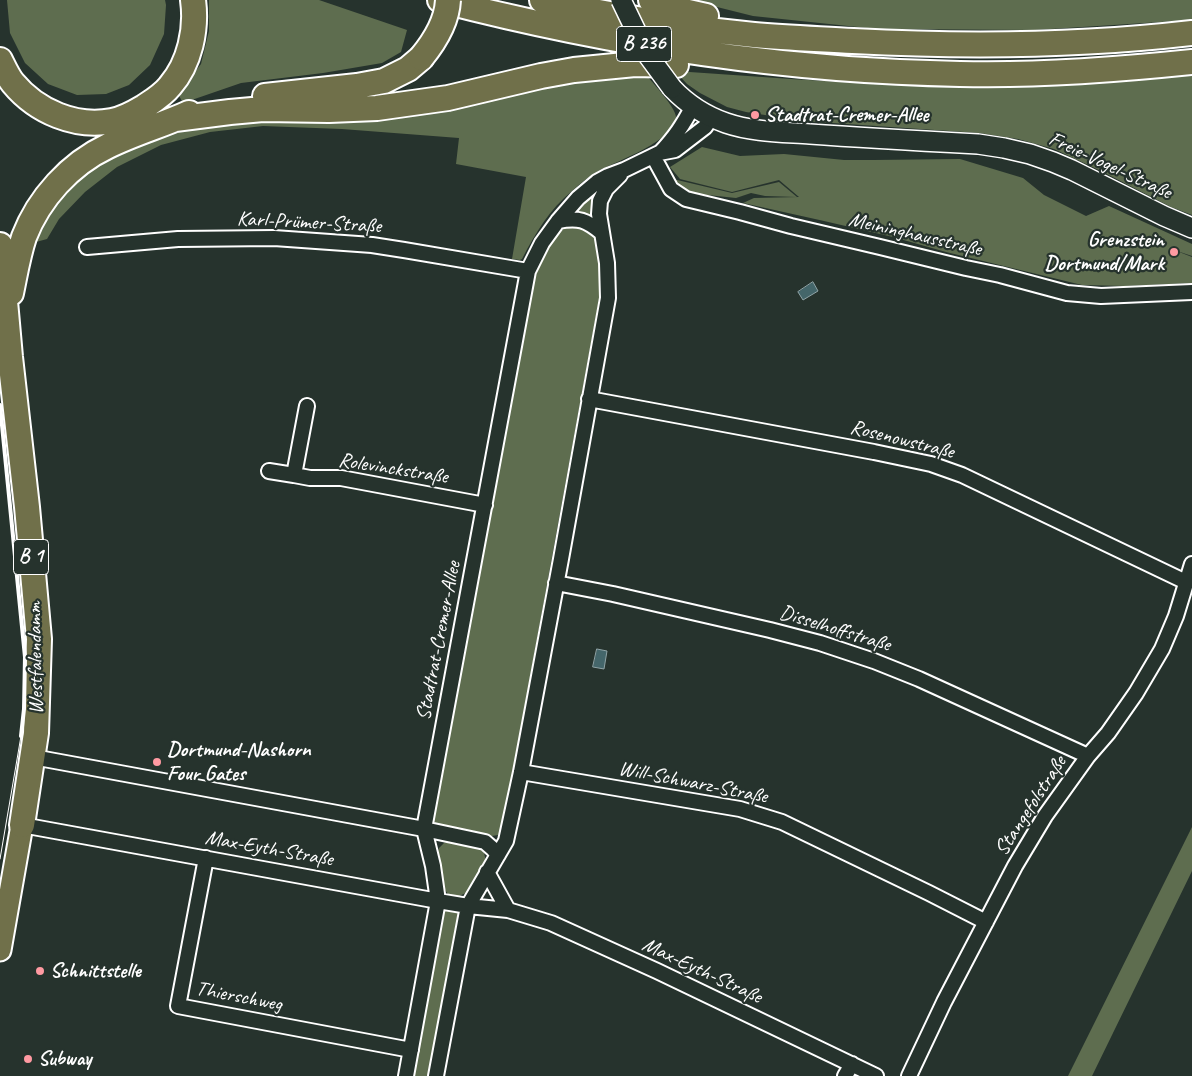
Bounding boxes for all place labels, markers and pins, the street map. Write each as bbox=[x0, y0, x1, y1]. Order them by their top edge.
place label: Stadtrat-Cremer-Allee bbox=[765, 102, 929, 128]
marker: Stadtrat-Cremer-Allee bbox=[749, 109, 761, 121]
place label: Grenzstein Dortmund/Mark bbox=[1045, 227, 1164, 277]
marker: Grenzstein Dortmund/Mark bbox=[1168, 246, 1180, 258]
place label: Dortmund-Nashorn Four Gates bbox=[167, 737, 311, 787]
marker: Dortmund-Nashorn Four Gates bbox=[151, 756, 163, 768]
place label: Schnittstelle bbox=[50, 958, 141, 984]
marker: Schnittstelle bbox=[34, 965, 46, 977]
place label: Subway bbox=[38, 1046, 91, 1072]
marker: Subway bbox=[22, 1053, 34, 1065]

